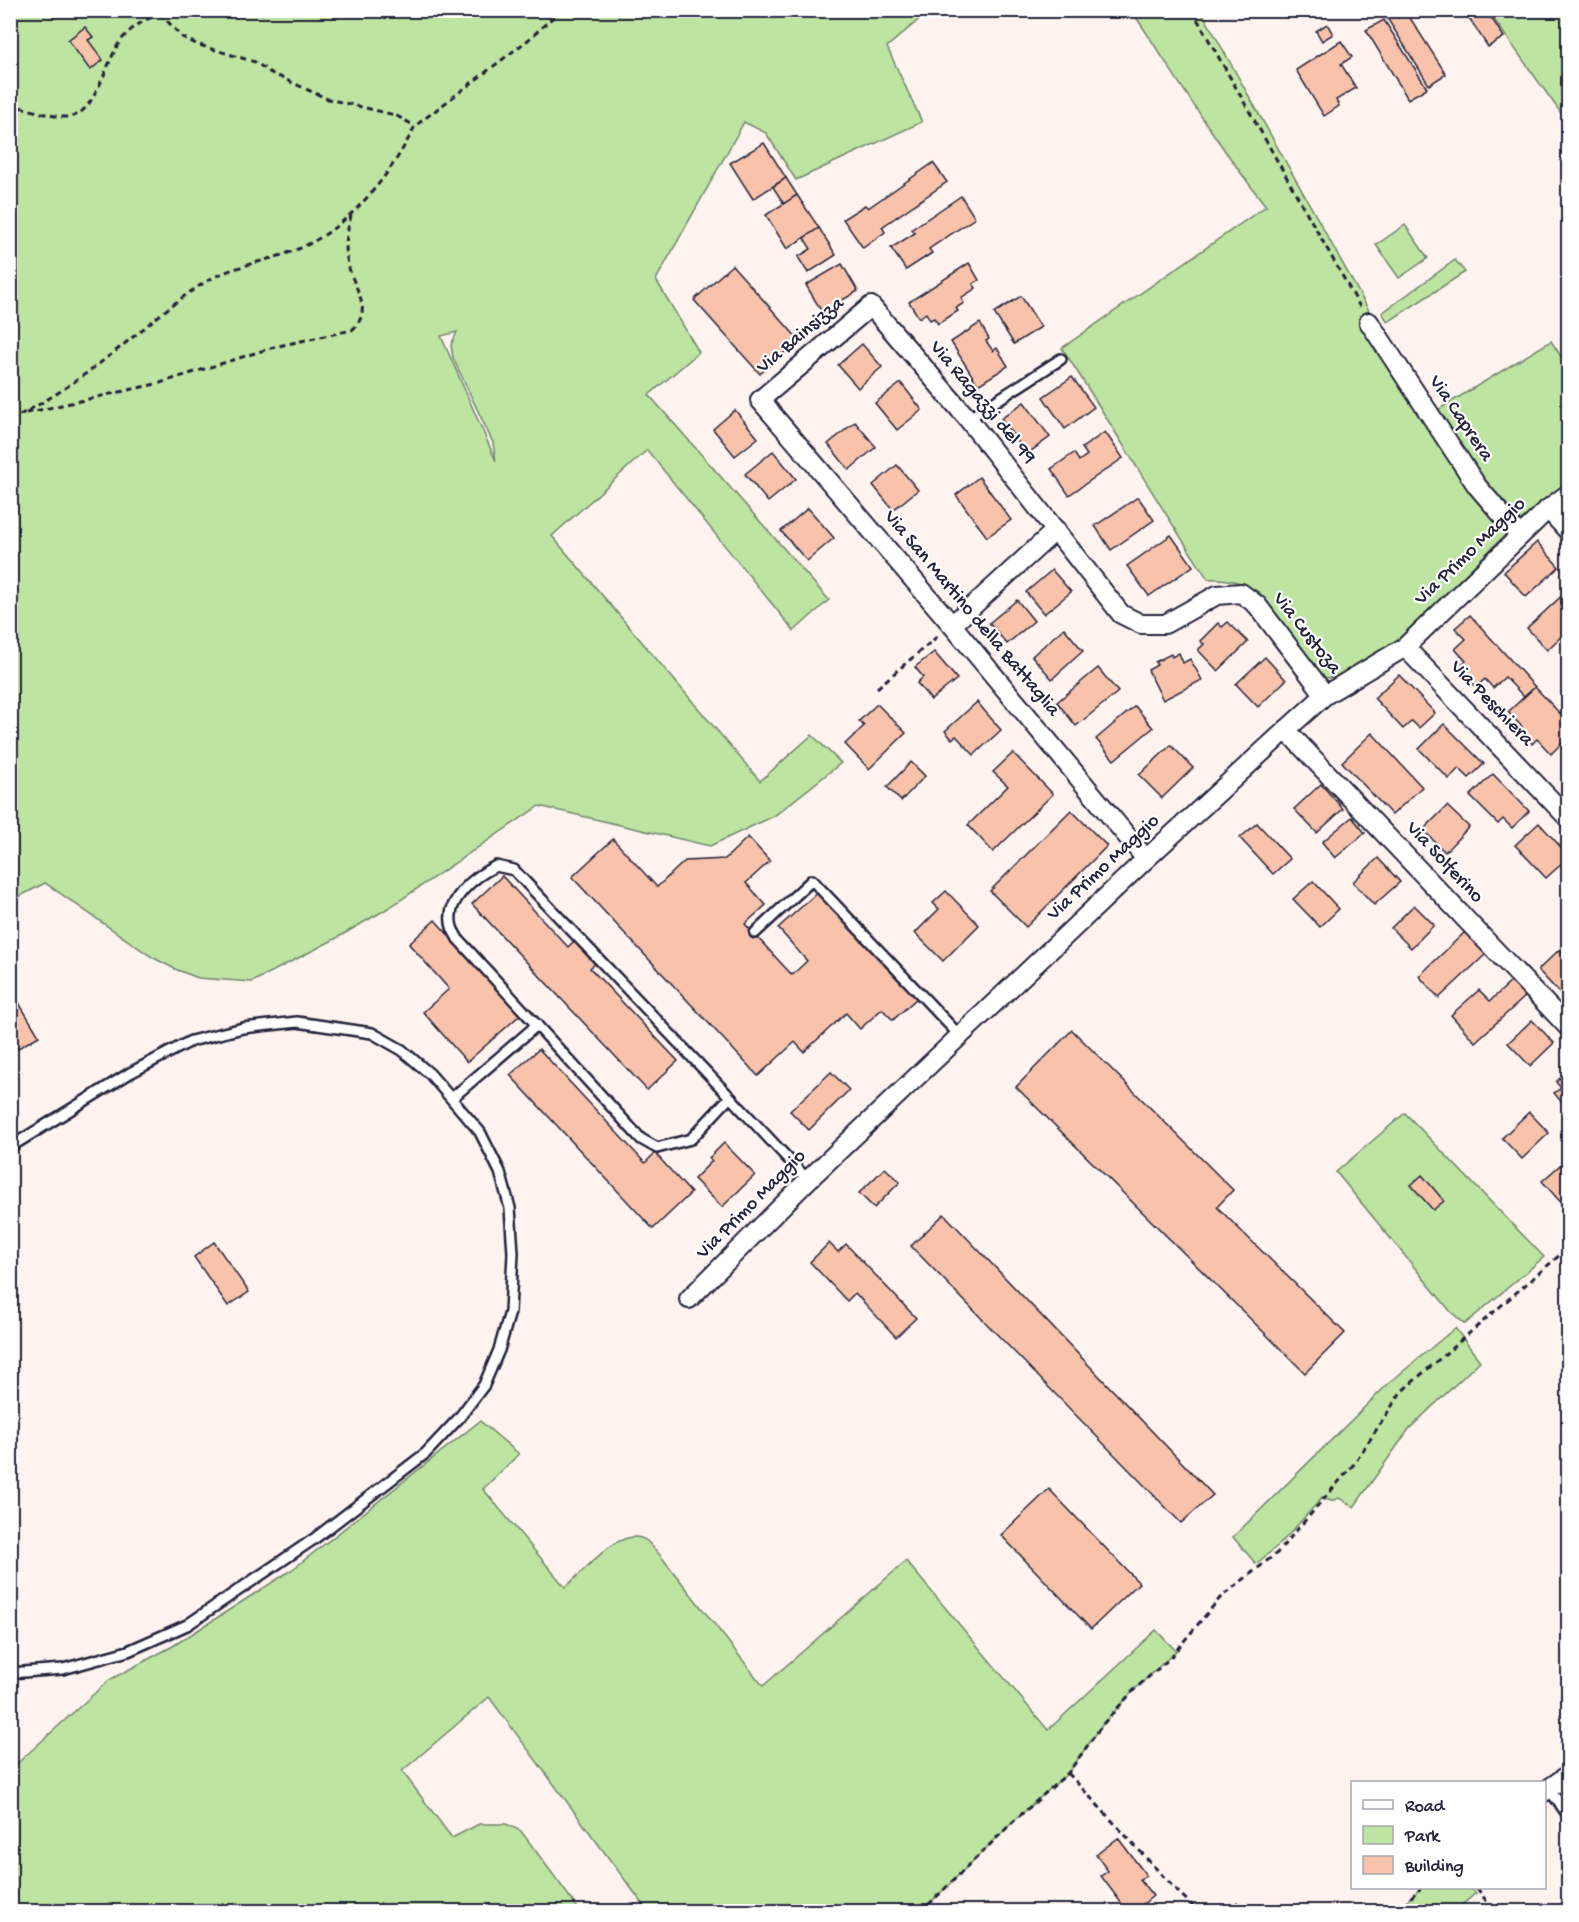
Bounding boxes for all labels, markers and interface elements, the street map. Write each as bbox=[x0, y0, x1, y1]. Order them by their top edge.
street label: Via Bainsizza bbox=[752, 292, 850, 380]
street label: Via Ragazzi del 99 bbox=[923, 336, 1040, 469]
street label: Via Caprera bbox=[1422, 371, 1498, 467]
street label: Via Primo Maggio bbox=[1410, 493, 1531, 612]
street label: Via San Martino della Battaglia bbox=[877, 506, 1065, 722]
street label: Via Custoza bbox=[1266, 588, 1346, 680]
street label: Via Peschiera bbox=[1444, 656, 1538, 752]
street label: Via Primo Maggio bbox=[1042, 810, 1165, 927]
street label: Via Solferino bbox=[1400, 817, 1488, 909]
street label: Via Primo Maggio bbox=[692, 1145, 812, 1265]
legend bbox=[1351, 1781, 1546, 1889]
text: Road bbox=[1405, 1797, 1446, 1818]
text: Park bbox=[1404, 1827, 1441, 1848]
text: Building bbox=[1404, 1857, 1464, 1878]

